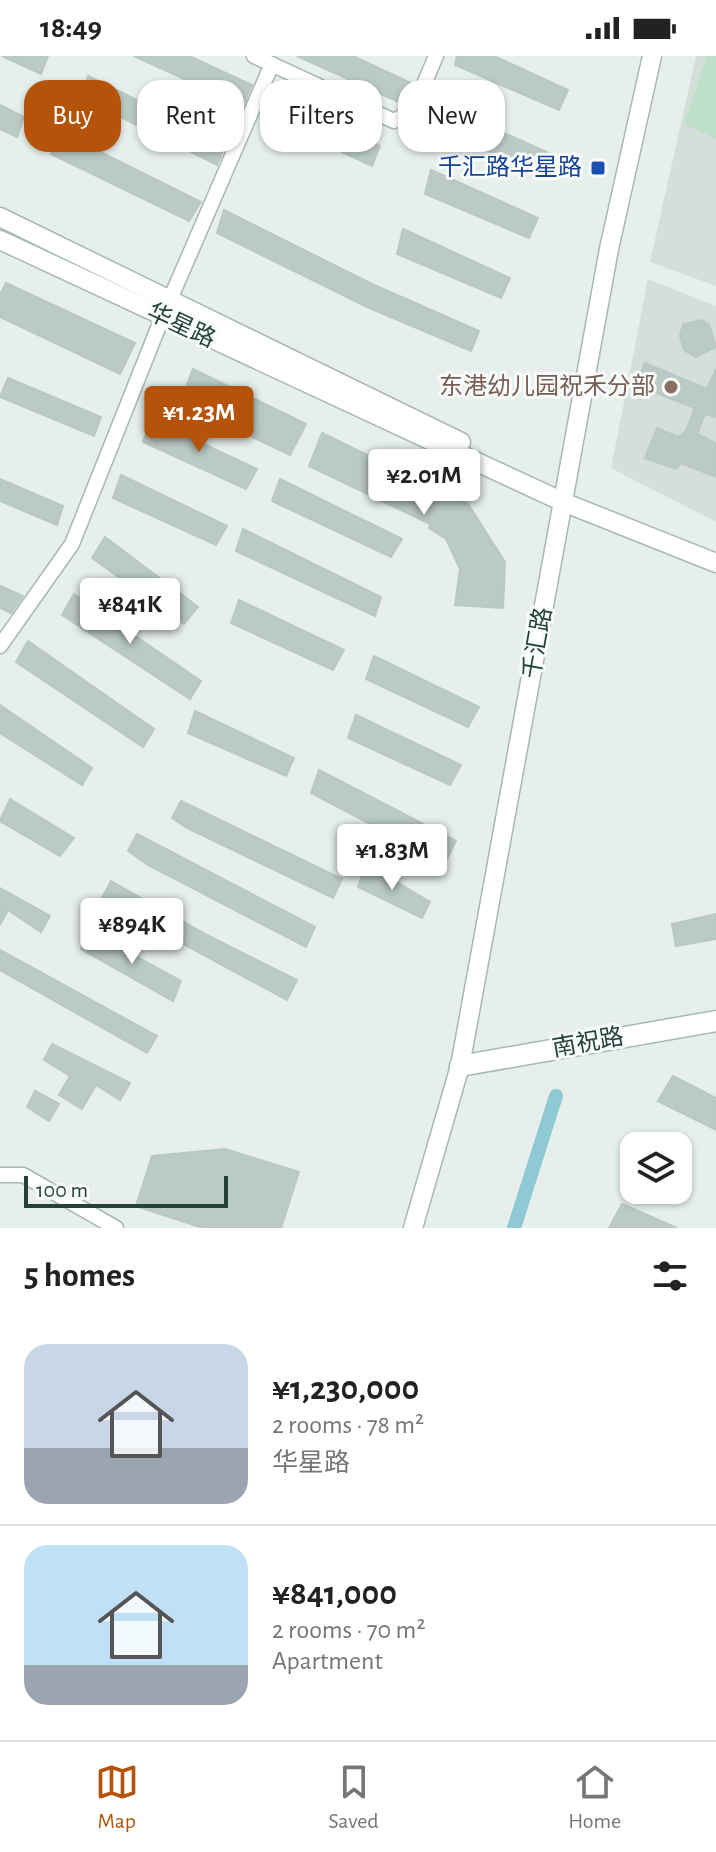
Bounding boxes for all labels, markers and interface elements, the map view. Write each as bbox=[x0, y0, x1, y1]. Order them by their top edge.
text: 18:49 bbox=[40, 13, 102, 43]
chip: Buy bbox=[24, 80, 121, 152]
chip: Rent bbox=[137, 80, 244, 152]
chip: Filters bbox=[260, 80, 382, 152]
chip: New bbox=[398, 80, 505, 152]
place label: 千汇路华星路 bbox=[438, 154, 582, 180]
marker: 千汇路华星路 bbox=[589, 159, 607, 177]
street label: 华星路 bbox=[143, 298, 220, 352]
place label: 东港幼儿园祝禾分部 bbox=[439, 373, 655, 399]
marker: 东港幼儿园祝禾分部 bbox=[662, 378, 680, 396]
pin: ¥1.23M bbox=[134, 386, 264, 454]
text: ¥1.23M bbox=[162, 399, 236, 425]
pin: ¥2.01M bbox=[359, 449, 489, 517]
text: ¥2.01M bbox=[386, 462, 462, 488]
pin: ¥841K bbox=[74, 578, 186, 646]
text: ¥841K bbox=[98, 591, 162, 617]
street label: 千汇路 bbox=[518, 605, 556, 681]
pin: ¥1.83M bbox=[327, 824, 457, 892]
text: ¥1.83M bbox=[355, 837, 429, 863]
pin: ¥894K bbox=[76, 898, 188, 966]
text: ¥894K bbox=[98, 911, 166, 937]
street label: 南祝路 bbox=[550, 1023, 626, 1061]
map controls bbox=[620, 1132, 692, 1204]
button: layers bbox=[620, 1132, 692, 1204]
scale bar bbox=[24, 1172, 228, 1208]
text: 100 m bbox=[36, 1179, 88, 1201]
icon: filters bbox=[648, 1254, 692, 1298]
text: 5 homes bbox=[24, 1259, 135, 1293]
text: ¥1,230,000 bbox=[272, 1372, 419, 1406]
icon: home bbox=[88, 1376, 184, 1472]
text: 2 rooms · 78 m² bbox=[272, 1412, 424, 1438]
text: 华星路 bbox=[272, 1450, 350, 1476]
icon: home bbox=[88, 1577, 184, 1673]
text: ¥841,000 bbox=[272, 1577, 397, 1611]
text: 2 rooms · 70 m² bbox=[272, 1617, 425, 1643]
text: Apartment bbox=[272, 1648, 383, 1674]
tab: Map bbox=[95, 1760, 139, 1834]
tab: Saved bbox=[328, 1760, 379, 1834]
tab: Home bbox=[568, 1760, 621, 1834]

